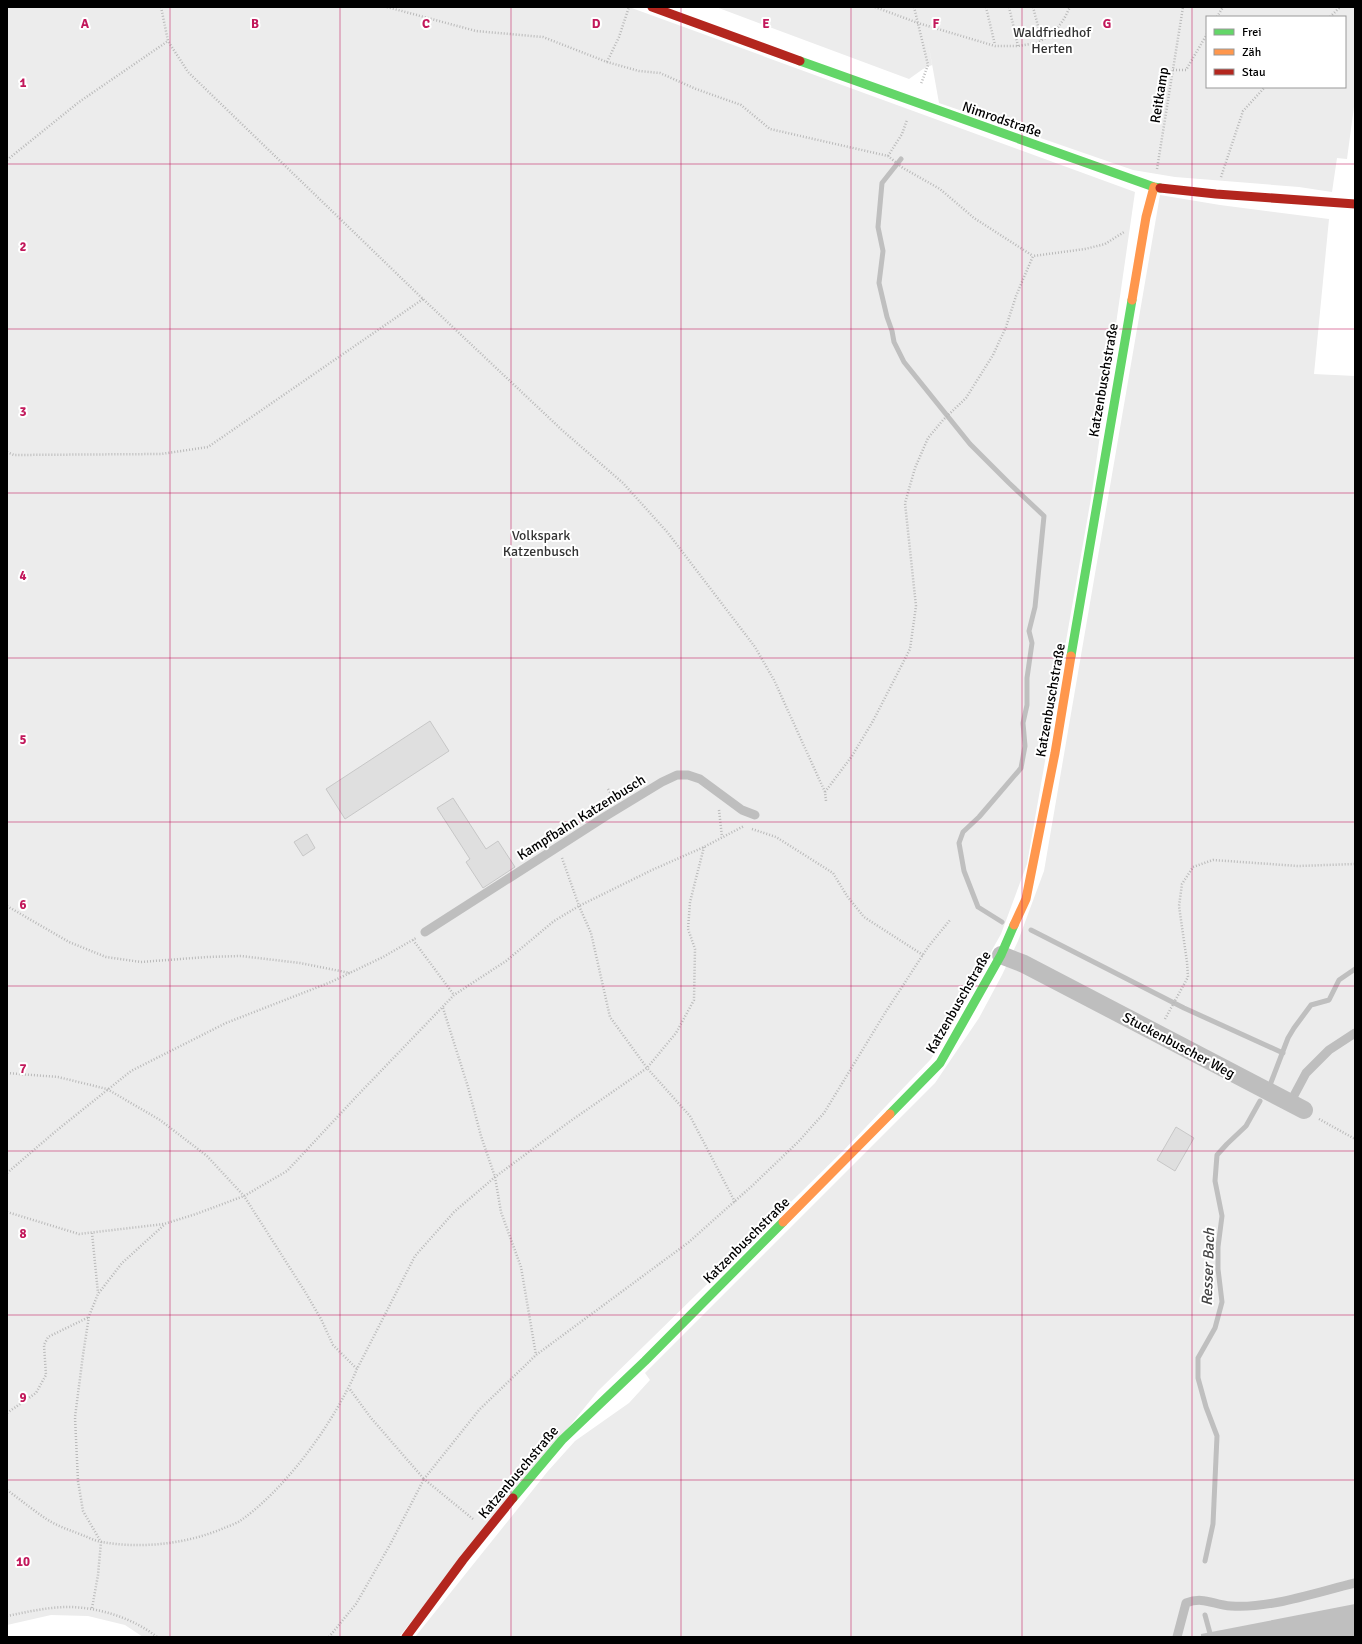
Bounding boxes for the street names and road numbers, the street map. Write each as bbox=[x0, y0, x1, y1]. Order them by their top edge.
street label: Reitkamp bbox=[1147, 66, 1172, 124]
street label: Nimrodstraße bbox=[960, 98, 1044, 141]
street label: Katzenbuschstraße bbox=[1085, 322, 1122, 438]
street label: Katzenbuschstraße bbox=[1032, 642, 1069, 758]
street label: Kampfbahn Katzenbusch bbox=[514, 771, 649, 864]
street label: Katzenbuschstraße bbox=[922, 948, 995, 1056]
street label: Stuckenbuscher Weg bbox=[1120, 1009, 1238, 1082]
street label: Katzenbuschstraße bbox=[700, 1194, 793, 1287]
street label: Katzenbuschstraße bbox=[475, 1423, 562, 1522]

